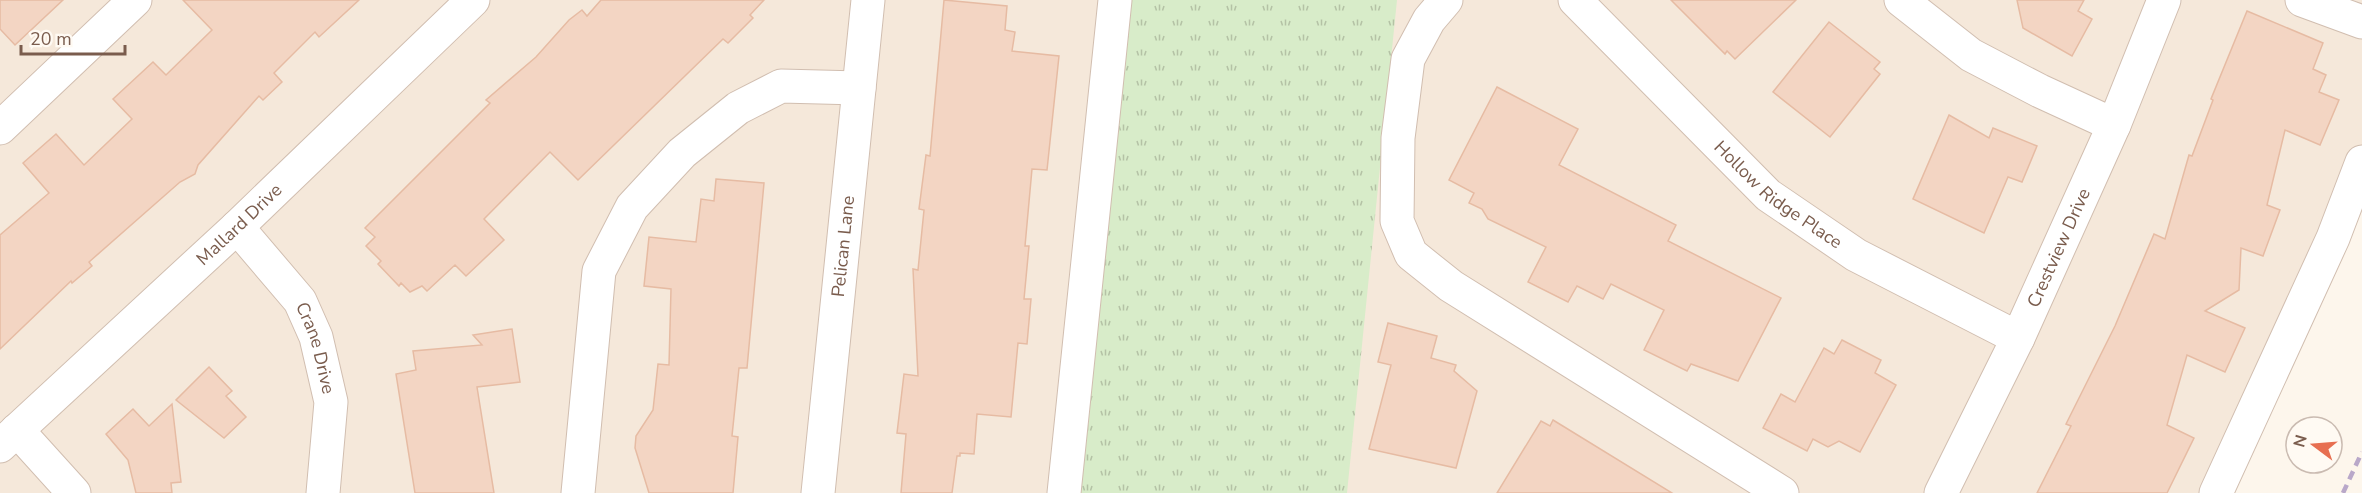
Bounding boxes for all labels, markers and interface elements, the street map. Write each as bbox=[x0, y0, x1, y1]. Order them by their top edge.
scale bar bbox=[21, 18, 124, 56]
text: 20 m bbox=[30, 27, 72, 51]
street label: Hollow Ridge Place bbox=[1709, 135, 1847, 254]
street label: Mallard Drive bbox=[191, 178, 287, 271]
street label: Crestview Drive bbox=[2021, 184, 2096, 311]
street label: Pelican Lane bbox=[826, 194, 860, 298]
street label: Crane Drive bbox=[290, 298, 341, 396]
north arrow bbox=[2284, 415, 2344, 475]
text: N bbox=[2288, 432, 2313, 450]

